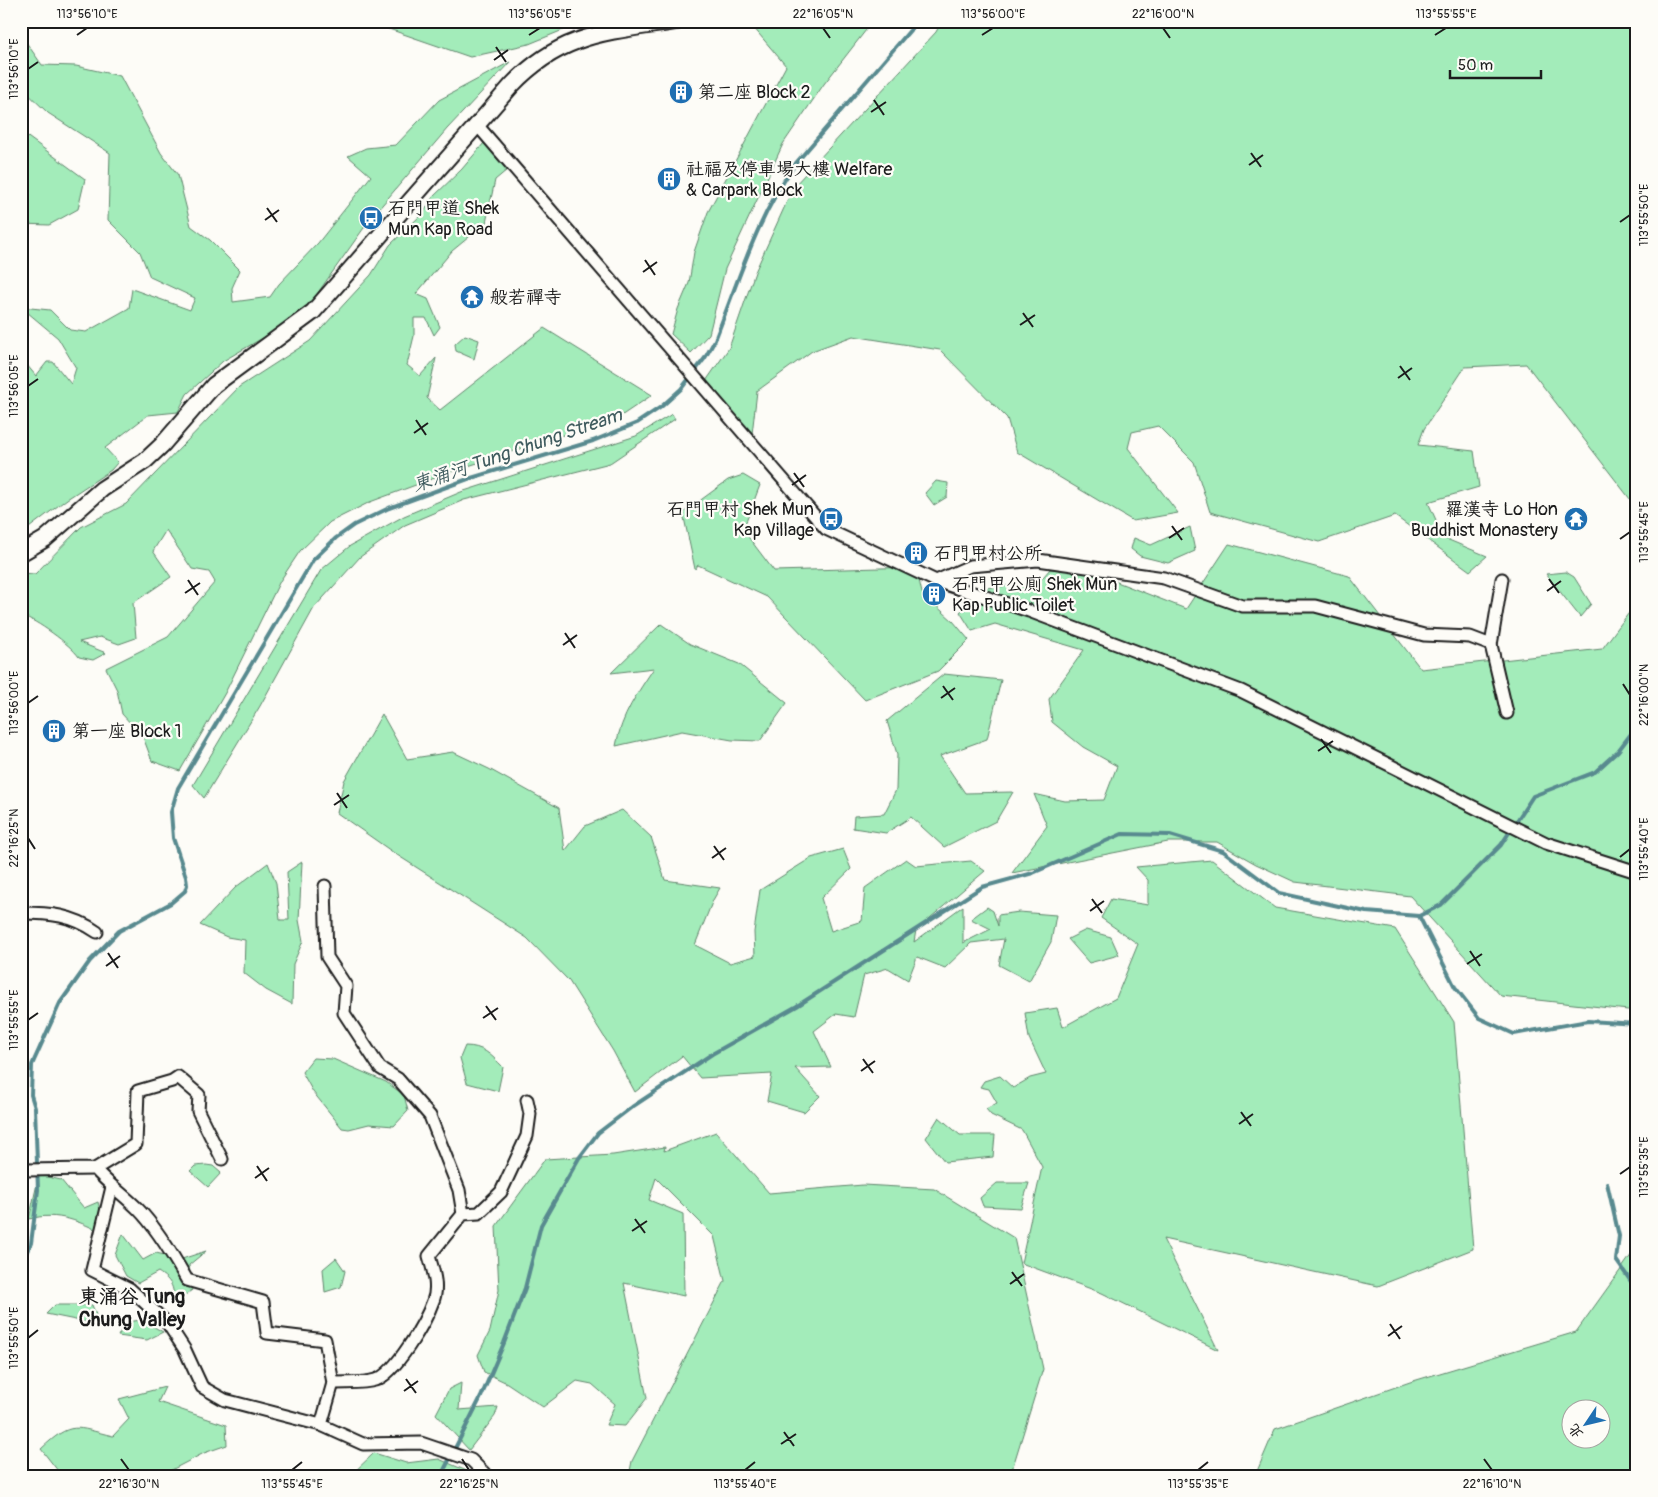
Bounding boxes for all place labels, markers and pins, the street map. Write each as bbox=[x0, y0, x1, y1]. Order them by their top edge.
building icon: 第二座 Block 2 bbox=[668, 79, 694, 105]
place label: 第二座 Block 2 bbox=[698, 81, 811, 104]
place label: 社福及停車場大樓 Welfare & Carpark Block bbox=[686, 158, 892, 202]
building icon: 社福及停車場大樓 Welfare & Carpark Block bbox=[656, 166, 682, 192]
place label: 石門甲道 Shek Mun Kap Road bbox=[388, 197, 500, 241]
bus stop icon: 石門甲道 Shek Mun Kap Road bbox=[358, 205, 384, 231]
temple icon: 般若禪寺 bbox=[459, 284, 485, 310]
place label: 般若禪寺 bbox=[490, 286, 562, 309]
place label: 石門甲村 Shek Mun Kap Village bbox=[667, 498, 814, 542]
place label: 羅漢寺 Lo Hon Buddhist Monastery bbox=[1411, 498, 1558, 542]
bus stop icon: 石門甲村 Shek Mun Kap Village bbox=[818, 506, 844, 532]
temple icon: 羅漢寺 Lo Hon Buddhist Monastery bbox=[1563, 506, 1589, 532]
building icon: 石門甲村公所 bbox=[903, 540, 929, 566]
place label: 石門甲村公所 bbox=[934, 542, 1042, 565]
place label: 石門甲公廁 Shek Mun Kap Public Toilet bbox=[952, 573, 1117, 617]
building icon: 石門甲公廁 Shek Mun Kap Public Toilet bbox=[921, 581, 947, 607]
building icon: 第一座 Block 1 bbox=[41, 718, 67, 744]
place label: 第一座 Block 1 bbox=[72, 720, 182, 743]

